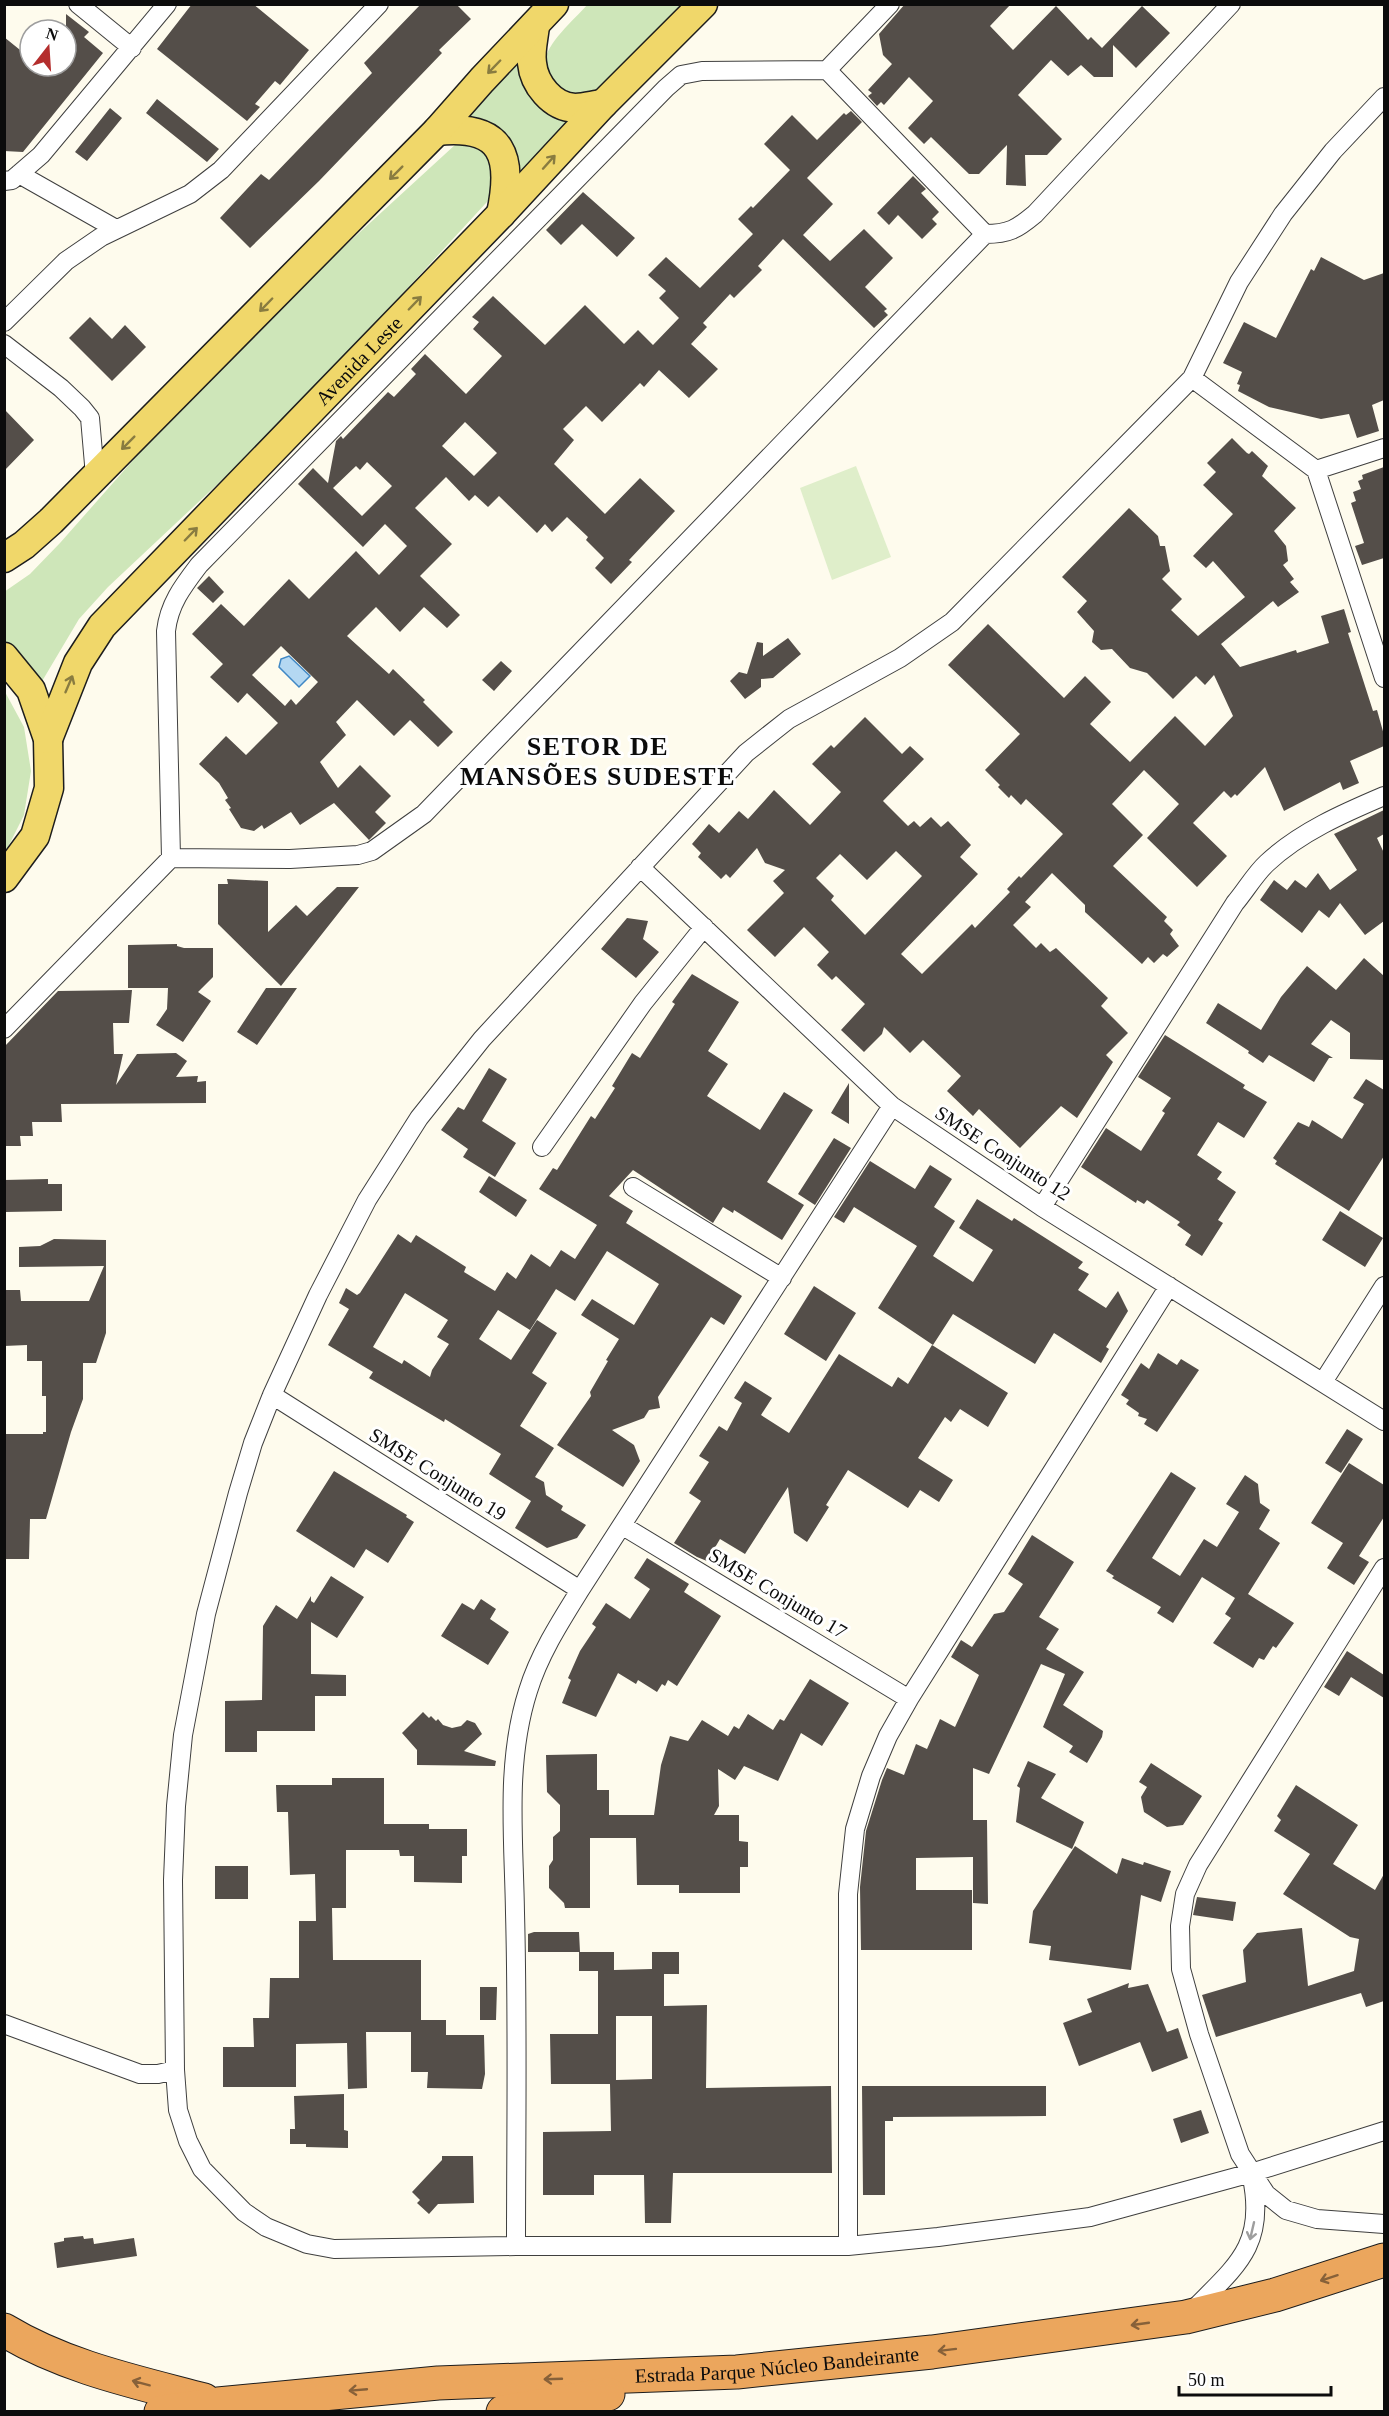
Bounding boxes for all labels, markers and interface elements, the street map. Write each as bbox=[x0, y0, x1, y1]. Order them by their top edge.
north arrow bbox=[18, 18, 78, 78]
text: N bbox=[44, 24, 61, 44]
one-way arrow bbox=[487, 59, 501, 74]
one-way arrow bbox=[542, 155, 556, 170]
one-way arrow bbox=[388, 166, 403, 181]
one-way arrow bbox=[407, 296, 422, 311]
one-way arrow bbox=[259, 298, 273, 313]
street label: Avenida Leste bbox=[311, 312, 407, 410]
one-way arrow bbox=[121, 436, 136, 450]
one-way arrow bbox=[184, 526, 198, 541]
one-way arrow bbox=[64, 675, 75, 694]
district label: SETOR DE MANSÕES SUDESTE bbox=[460, 732, 736, 791]
street label: SMSE Conjunto 12 bbox=[931, 1101, 1075, 1206]
street label: SMSE Conjunto 19 bbox=[365, 1423, 510, 1526]
street label: SMSE Conjunto 17 bbox=[705, 1543, 851, 1644]
one-way arrow bbox=[1246, 2221, 1258, 2240]
one-way arrow bbox=[1320, 2273, 1339, 2284]
one-way arrow bbox=[1130, 2318, 1150, 2329]
street label: Estrada Parque Núcleo Bandeirante bbox=[634, 2342, 920, 2387]
one-way arrow bbox=[937, 2345, 957, 2356]
scale bar bbox=[1179, 2359, 1330, 2397]
text: 50 m bbox=[1188, 2370, 1225, 2390]
one-way arrow bbox=[543, 2373, 563, 2384]
one-way arrow bbox=[132, 2377, 151, 2388]
one-way arrow bbox=[349, 2385, 369, 2396]

